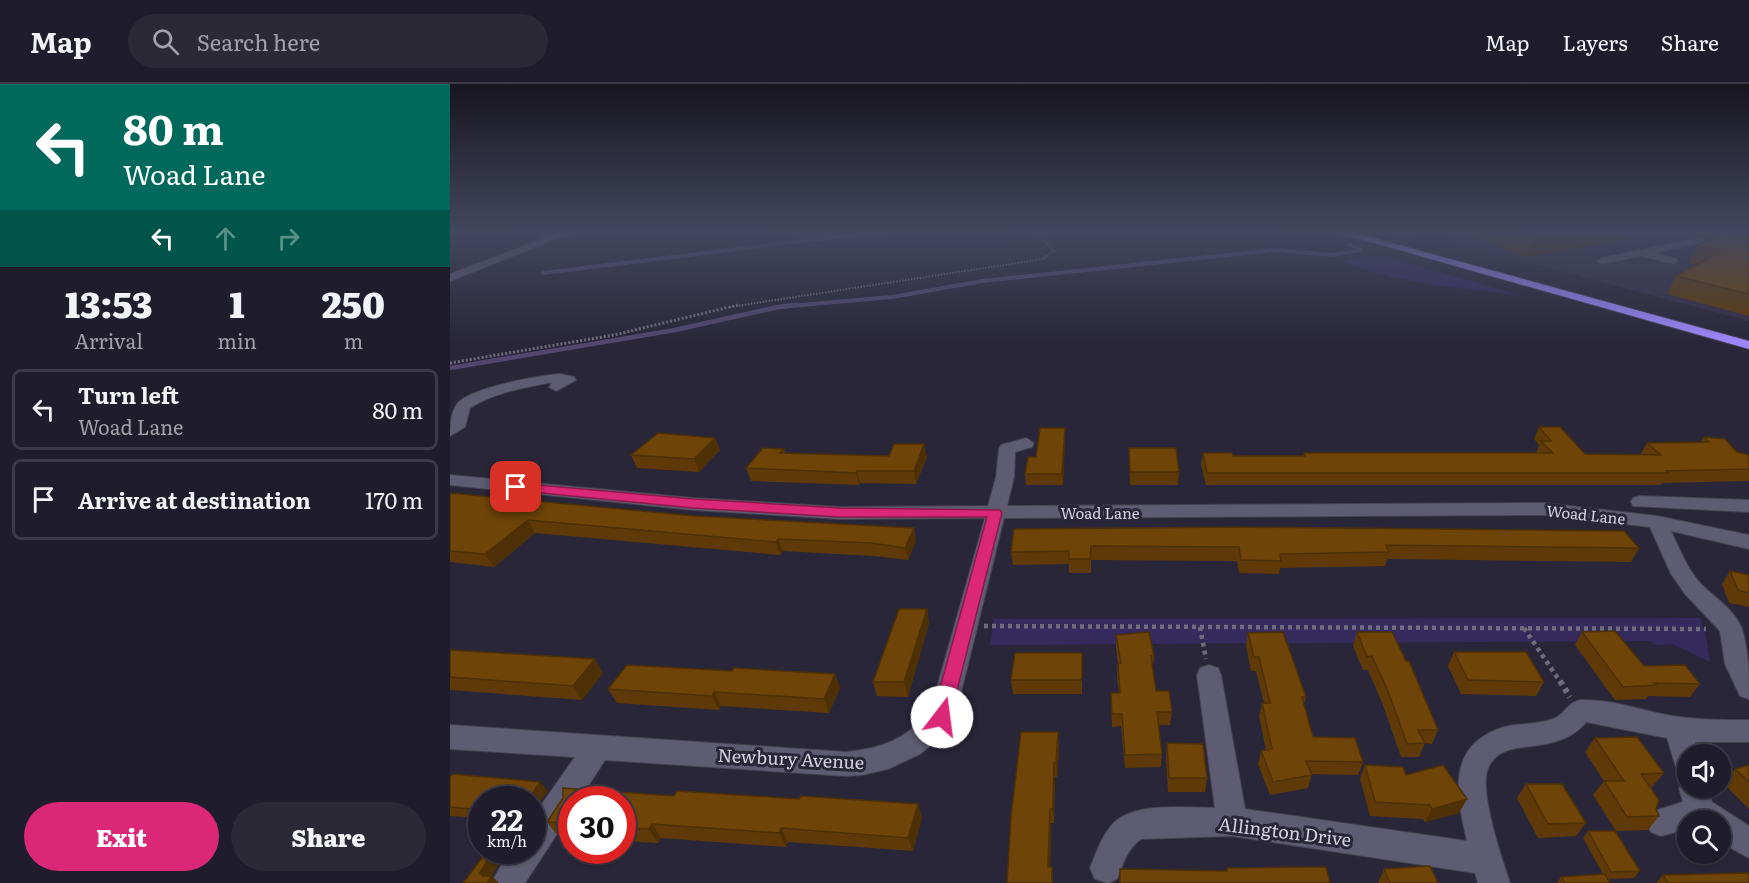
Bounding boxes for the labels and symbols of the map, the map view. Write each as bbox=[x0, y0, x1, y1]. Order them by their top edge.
pin bbox=[490, 461, 541, 512]
street label: Woad Lane bbox=[1545, 498, 1627, 530]
street label: Woad Lane bbox=[1060, 501, 1140, 524]
position arrow bbox=[910, 685, 974, 749]
street label: Newbury Avenue bbox=[717, 741, 865, 775]
speed limit sign: 30 bbox=[558, 786, 636, 864]
street label: Allington Drive bbox=[1217, 809, 1353, 853]

